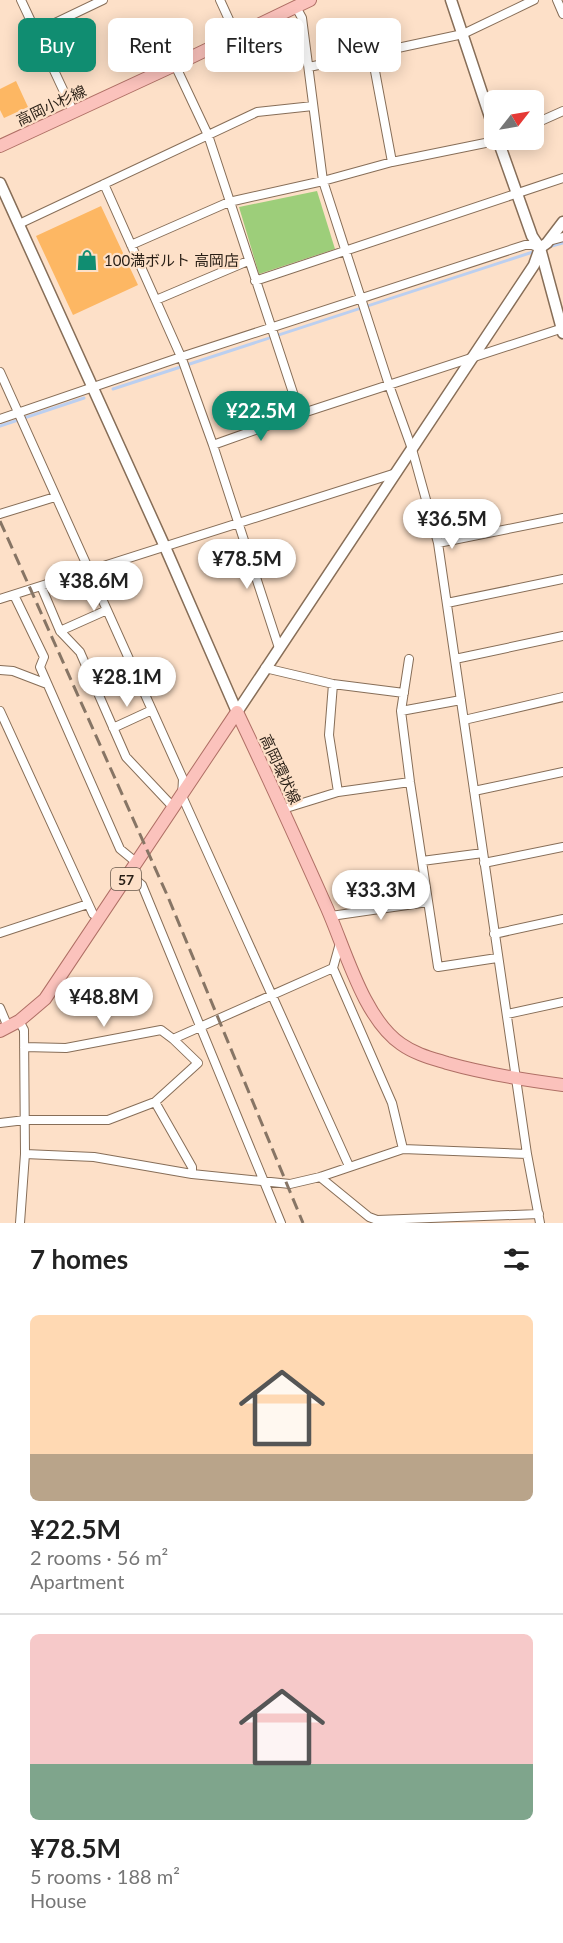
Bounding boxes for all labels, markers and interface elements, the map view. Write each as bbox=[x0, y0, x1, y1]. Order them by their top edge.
chip: Buy bbox=[18, 18, 96, 72]
chip: Rent bbox=[108, 18, 193, 72]
chip: Filters bbox=[205, 18, 304, 72]
chip: New bbox=[316, 18, 401, 72]
street label: 高岡小杉線 bbox=[13, 81, 89, 129]
north arrow bbox=[484, 90, 544, 150]
map controls bbox=[484, 90, 544, 150]
shop icon: 100満ボルト 高岡店 bbox=[75, 248, 99, 272]
place label: 100満ボルト 高岡店 bbox=[104, 251, 239, 269]
pin: ¥22.5M bbox=[212, 391, 310, 442]
text: ¥22.5M bbox=[226, 398, 296, 422]
pin: ¥36.5M bbox=[403, 499, 501, 550]
text: ¥36.5M bbox=[417, 506, 487, 530]
pin: ¥78.5M bbox=[198, 539, 296, 590]
text: ¥78.5M bbox=[212, 546, 282, 570]
pin: ¥38.6M bbox=[45, 561, 143, 612]
text: ¥38.6M bbox=[59, 568, 129, 592]
pin: ¥28.1M bbox=[78, 657, 176, 708]
text: ¥28.1M bbox=[92, 664, 162, 688]
street label: 高岡環状線 bbox=[257, 731, 305, 807]
road number: 57 bbox=[111, 868, 141, 890]
pin: ¥33.3M bbox=[332, 870, 430, 921]
text: ¥33.3M bbox=[346, 877, 416, 901]
pin: ¥48.8M bbox=[55, 977, 153, 1028]
text: ¥48.8M bbox=[69, 984, 139, 1008]
text: 7 homes bbox=[30, 1243, 128, 1275]
icon: filters bbox=[500, 1243, 533, 1276]
icon: home bbox=[228, 1354, 336, 1462]
text: ¥22.5M bbox=[30, 1513, 121, 1545]
text: 2 rooms · 56 m² bbox=[30, 1545, 168, 1569]
text: Apartment bbox=[30, 1569, 124, 1593]
icon: home bbox=[228, 1673, 336, 1781]
text: ¥78.5M bbox=[30, 1832, 121, 1864]
text: 5 rooms · 188 m² bbox=[30, 1864, 180, 1888]
text: House bbox=[30, 1888, 87, 1912]

